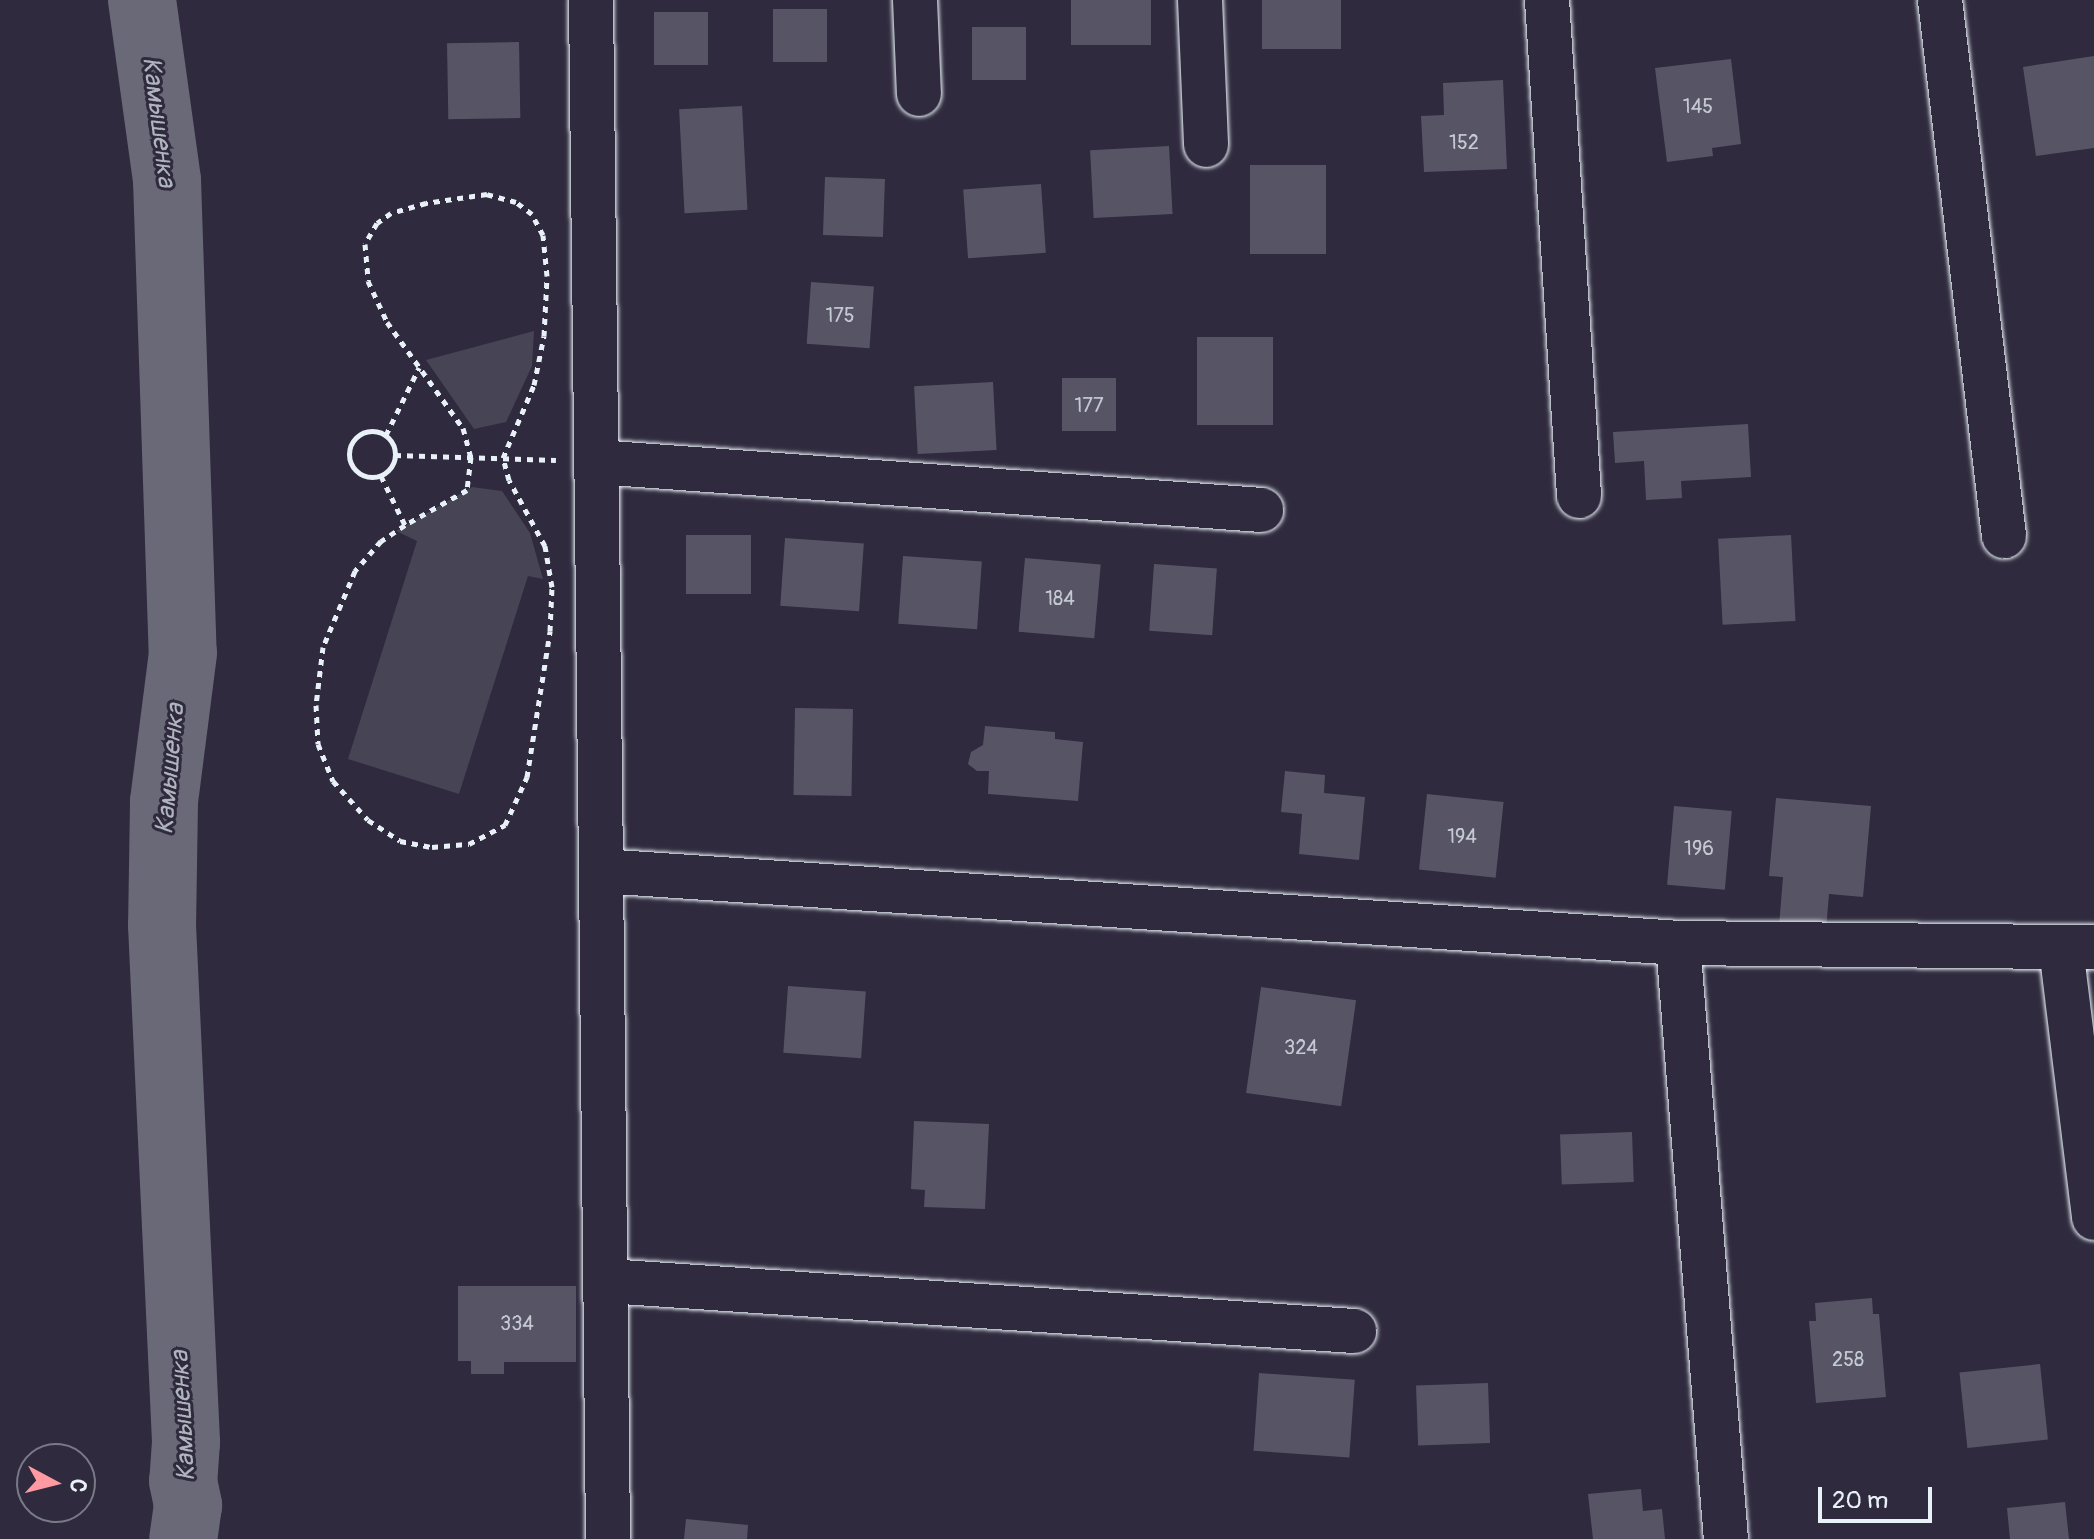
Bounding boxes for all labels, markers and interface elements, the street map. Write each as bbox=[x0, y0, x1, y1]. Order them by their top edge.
water label: Камышенка bbox=[135, 55, 181, 189]
house number: 145 bbox=[1683, 94, 1713, 118]
house number: 152 bbox=[1449, 130, 1479, 154]
house number: 175 bbox=[825, 303, 855, 327]
house number: 177 bbox=[1075, 393, 1103, 417]
house number: 184 bbox=[1045, 586, 1075, 610]
water label: Камышенка bbox=[150, 703, 192, 835]
house number: 194 bbox=[1447, 824, 1477, 848]
house number: 196 bbox=[1684, 836, 1714, 860]
house number: 324 bbox=[1284, 1035, 1318, 1059]
house number: 334 bbox=[500, 1311, 534, 1335]
house number: 258 bbox=[1832, 1347, 1864, 1371]
water label: Камышенка bbox=[165, 1350, 203, 1482]
north arrow bbox=[16, 1443, 96, 1523]
scale bar bbox=[1822, 1471, 1936, 1521]
text: С bbox=[63, 1477, 93, 1494]
text: 20 m bbox=[1832, 1486, 1888, 1515]

